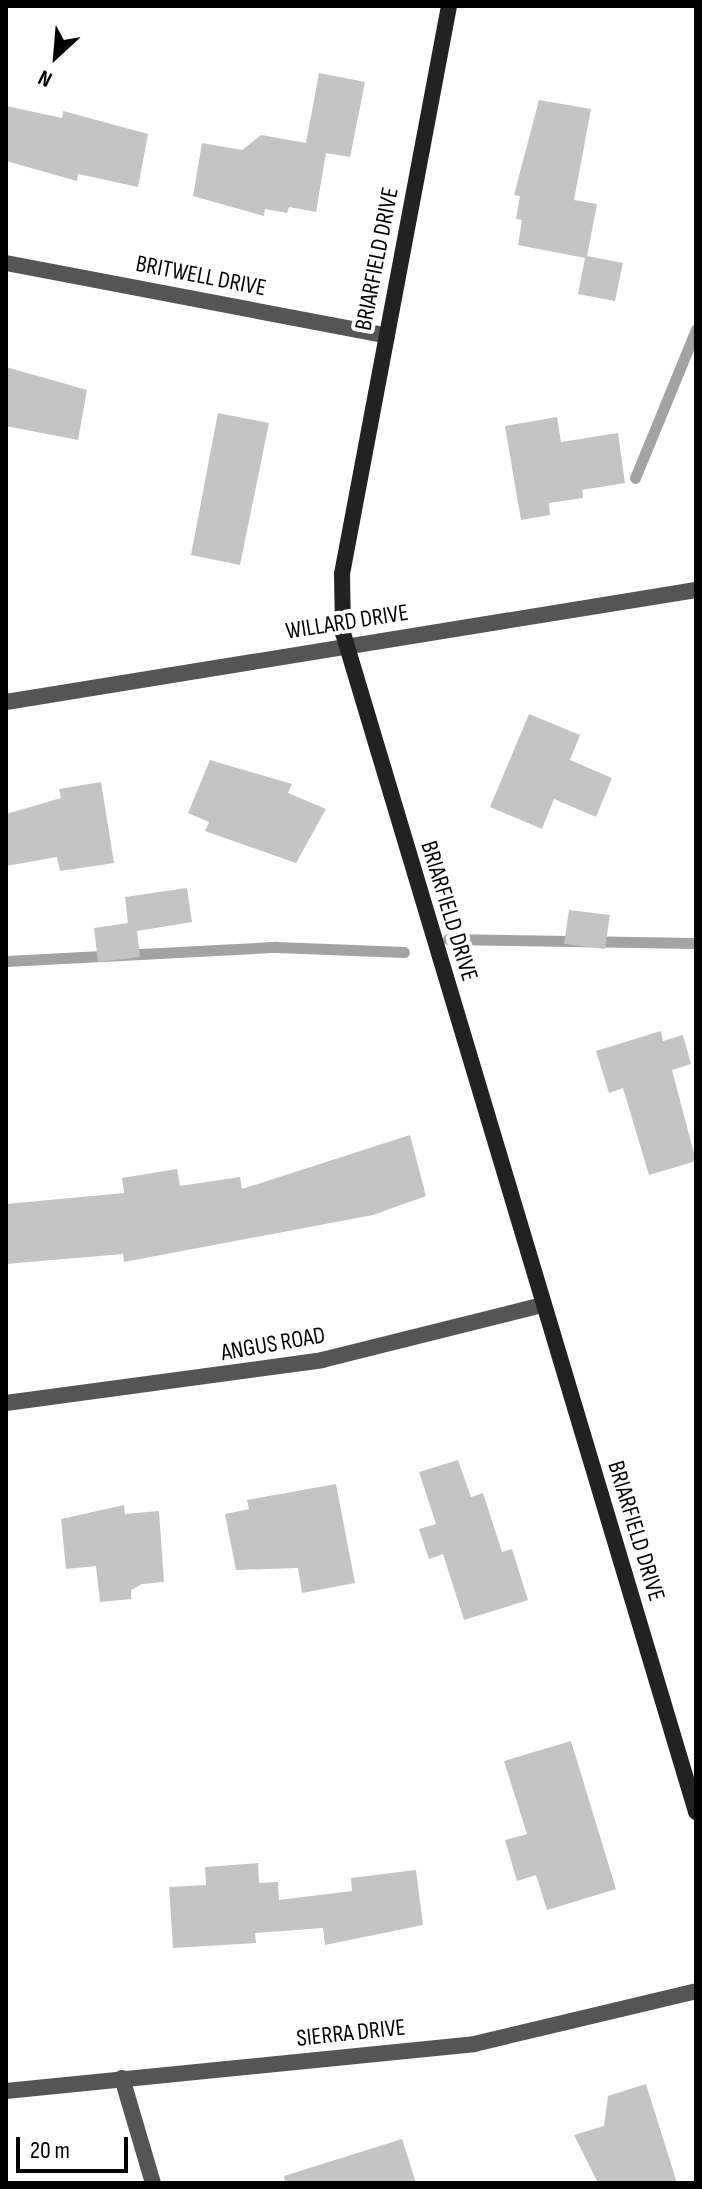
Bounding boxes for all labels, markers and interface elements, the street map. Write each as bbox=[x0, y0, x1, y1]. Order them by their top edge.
north arrow bbox=[16, 16, 96, 96]
text: N bbox=[34, 63, 56, 93]
street label: BRIARFIELD DRIVE bbox=[349, 185, 405, 333]
street label: BRITWELL DRIVE bbox=[133, 249, 269, 303]
street label: WILLARD DRIVE bbox=[284, 598, 410, 646]
street label: BRIARFIELD DRIVE bbox=[414, 837, 484, 985]
street label: ANGUS ROAD bbox=[219, 1321, 327, 1367]
street label: BRIARFIELD DRIVE bbox=[601, 1457, 671, 1605]
street label: SIERRA DRIVE bbox=[295, 2013, 407, 2053]
scale bar bbox=[20, 2121, 132, 2171]
text: 20 m bbox=[30, 2136, 70, 2165]

